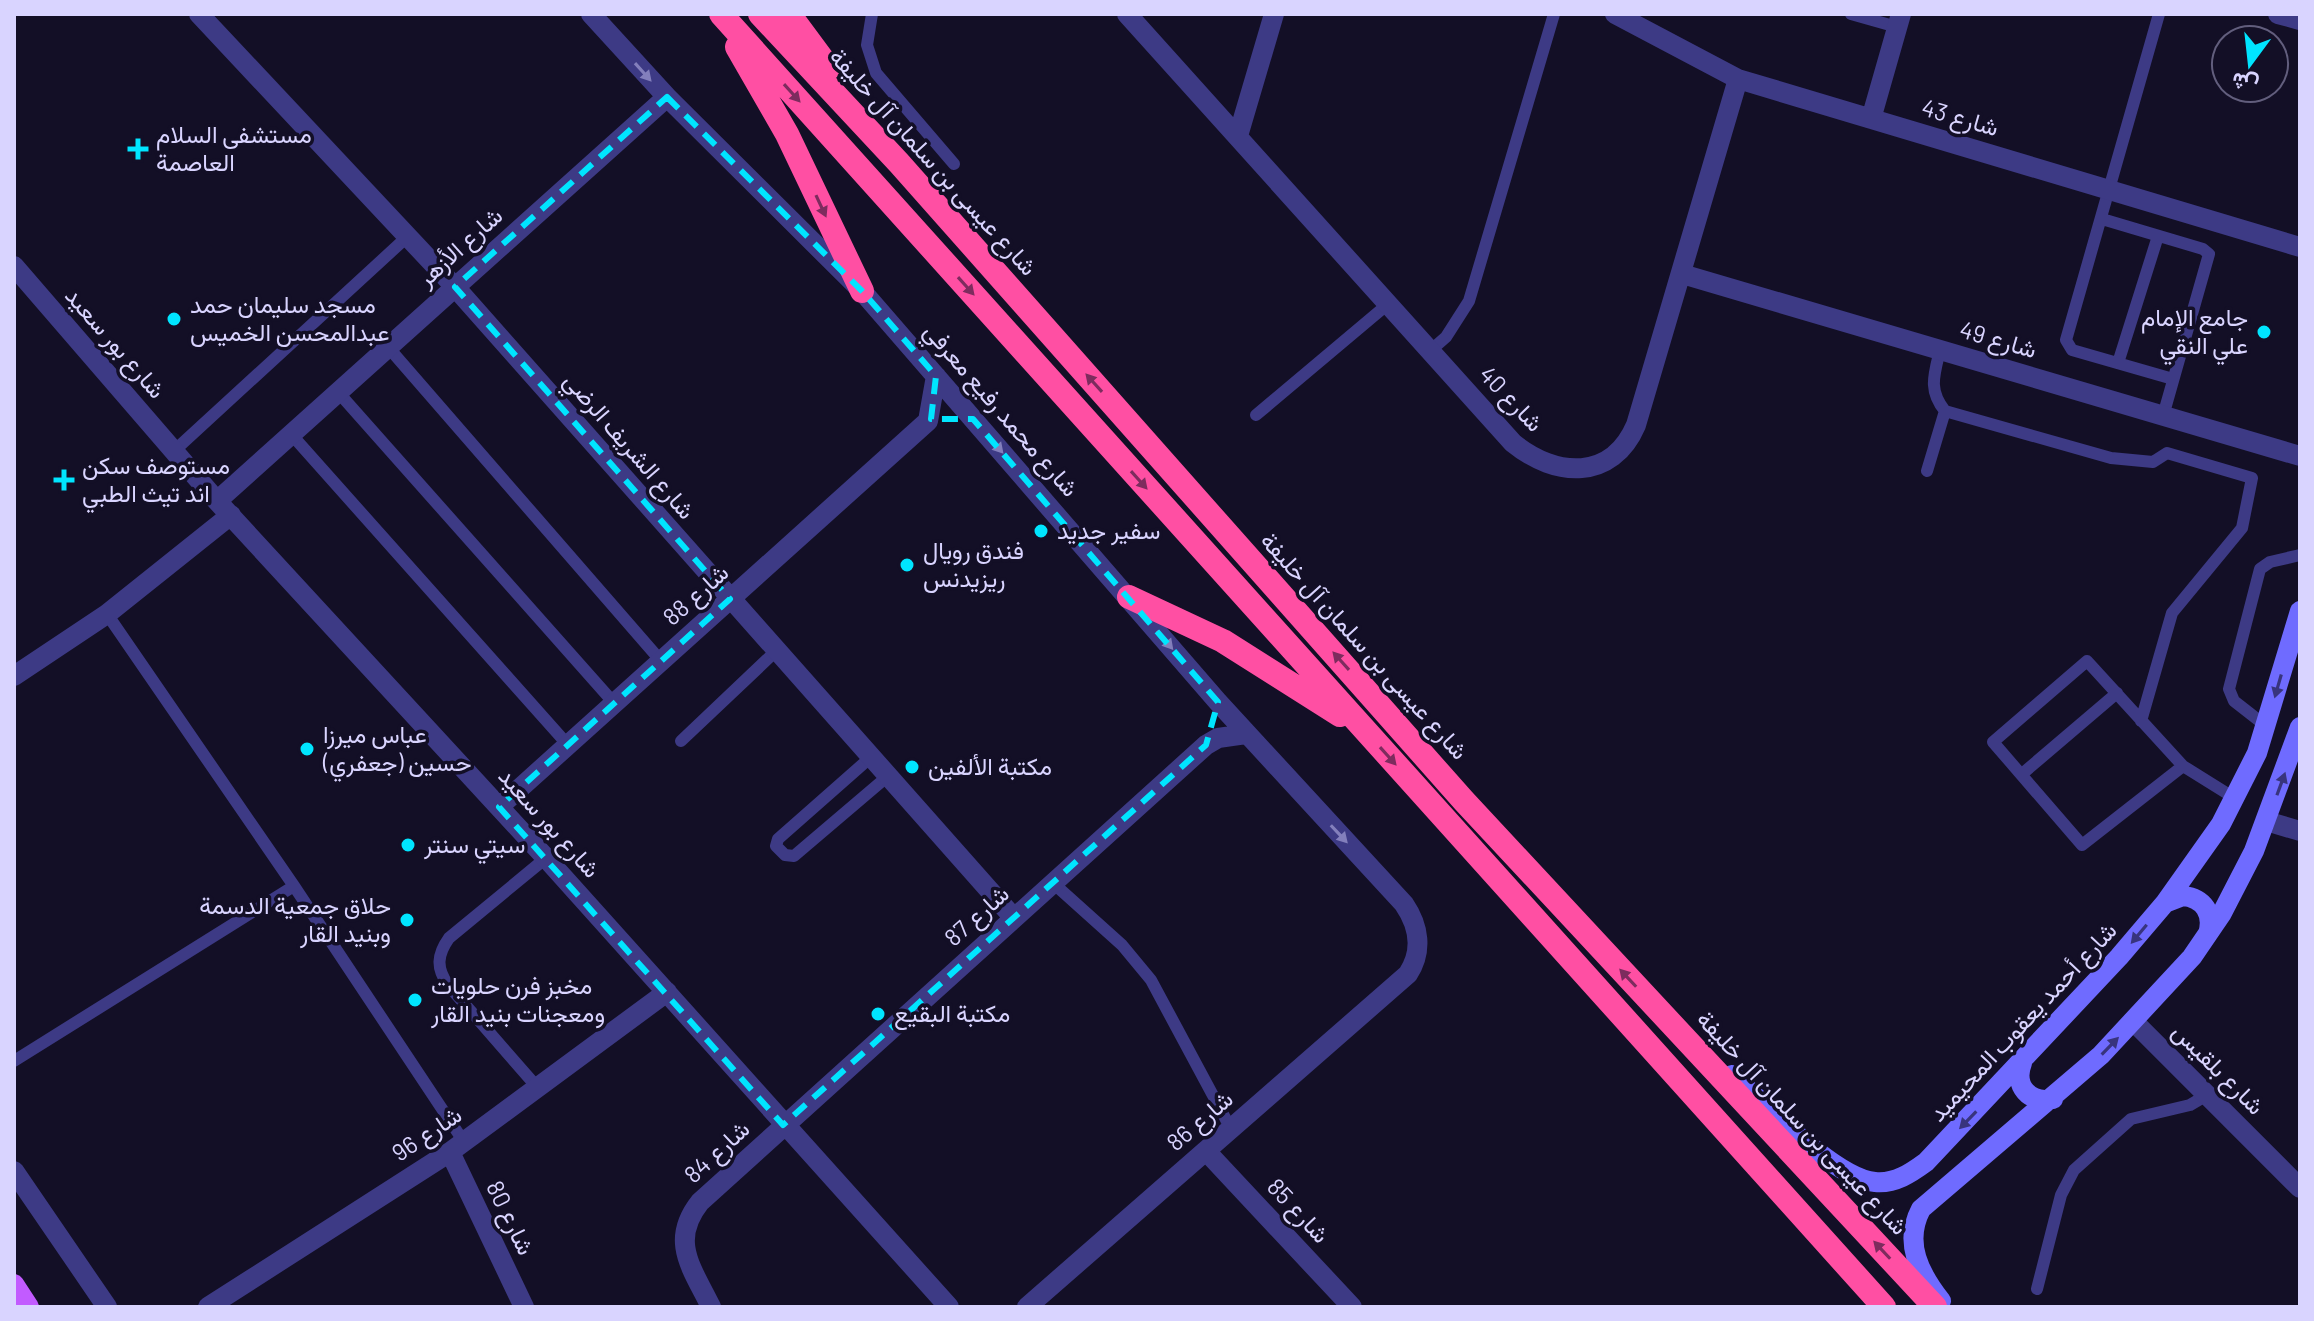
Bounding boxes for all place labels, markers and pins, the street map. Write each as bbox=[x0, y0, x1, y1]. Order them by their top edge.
place label: مستشفى السلام العاصمة bbox=[156, 119, 312, 176]
marker: مستشفى السلام العاصمة bbox=[127, 138, 149, 160]
place label: مسجد سليمان حمد عبدالمحسن الخميس bbox=[190, 289, 390, 347]
place label: جامع الإمام علي النقي bbox=[2141, 302, 2248, 365]
marker: مسجد سليمان حمد عبدالمحسن الخميس bbox=[165, 310, 183, 328]
marker: جامع الإمام علي النقي bbox=[2255, 323, 2273, 341]
place label: مستوصف سكن اند تيث الطبي bbox=[82, 450, 230, 513]
marker: مستوصف سكن اند تيث الطبي bbox=[53, 469, 75, 491]
place label: سفير جديد bbox=[1057, 515, 1161, 546]
marker: سفير جديد bbox=[1032, 522, 1050, 540]
place label: فندق رويال ريزيدنس bbox=[923, 535, 1024, 594]
marker: فندق رويال ريزيدنس bbox=[898, 556, 916, 574]
place label: عباس ميرزا حسين (جعفري) bbox=[322, 719, 471, 782]
marker: عباس ميرزا حسين (جعفري) bbox=[298, 740, 316, 758]
place label: مكتبة الألفين bbox=[928, 751, 1052, 781]
marker: مكتبة الألفين bbox=[903, 758, 921, 776]
place label: سيتي سنتر bbox=[423, 829, 526, 864]
marker: سيتي سنتر bbox=[399, 836, 417, 854]
place label: حلاق جمعية الدسمة وبنيد القار bbox=[199, 890, 391, 949]
marker: حلاق جمعية الدسمة وبنيد القار bbox=[398, 911, 416, 929]
place label: مخبز فرن حلويات ومعجنات بنيد القار bbox=[430, 970, 605, 1029]
marker: مخبز فرن حلويات ومعجنات بنيد القار bbox=[406, 991, 424, 1009]
place label: مكتبة البقيع bbox=[894, 998, 1010, 1031]
marker: مكتبة البقيع bbox=[869, 1005, 887, 1023]

